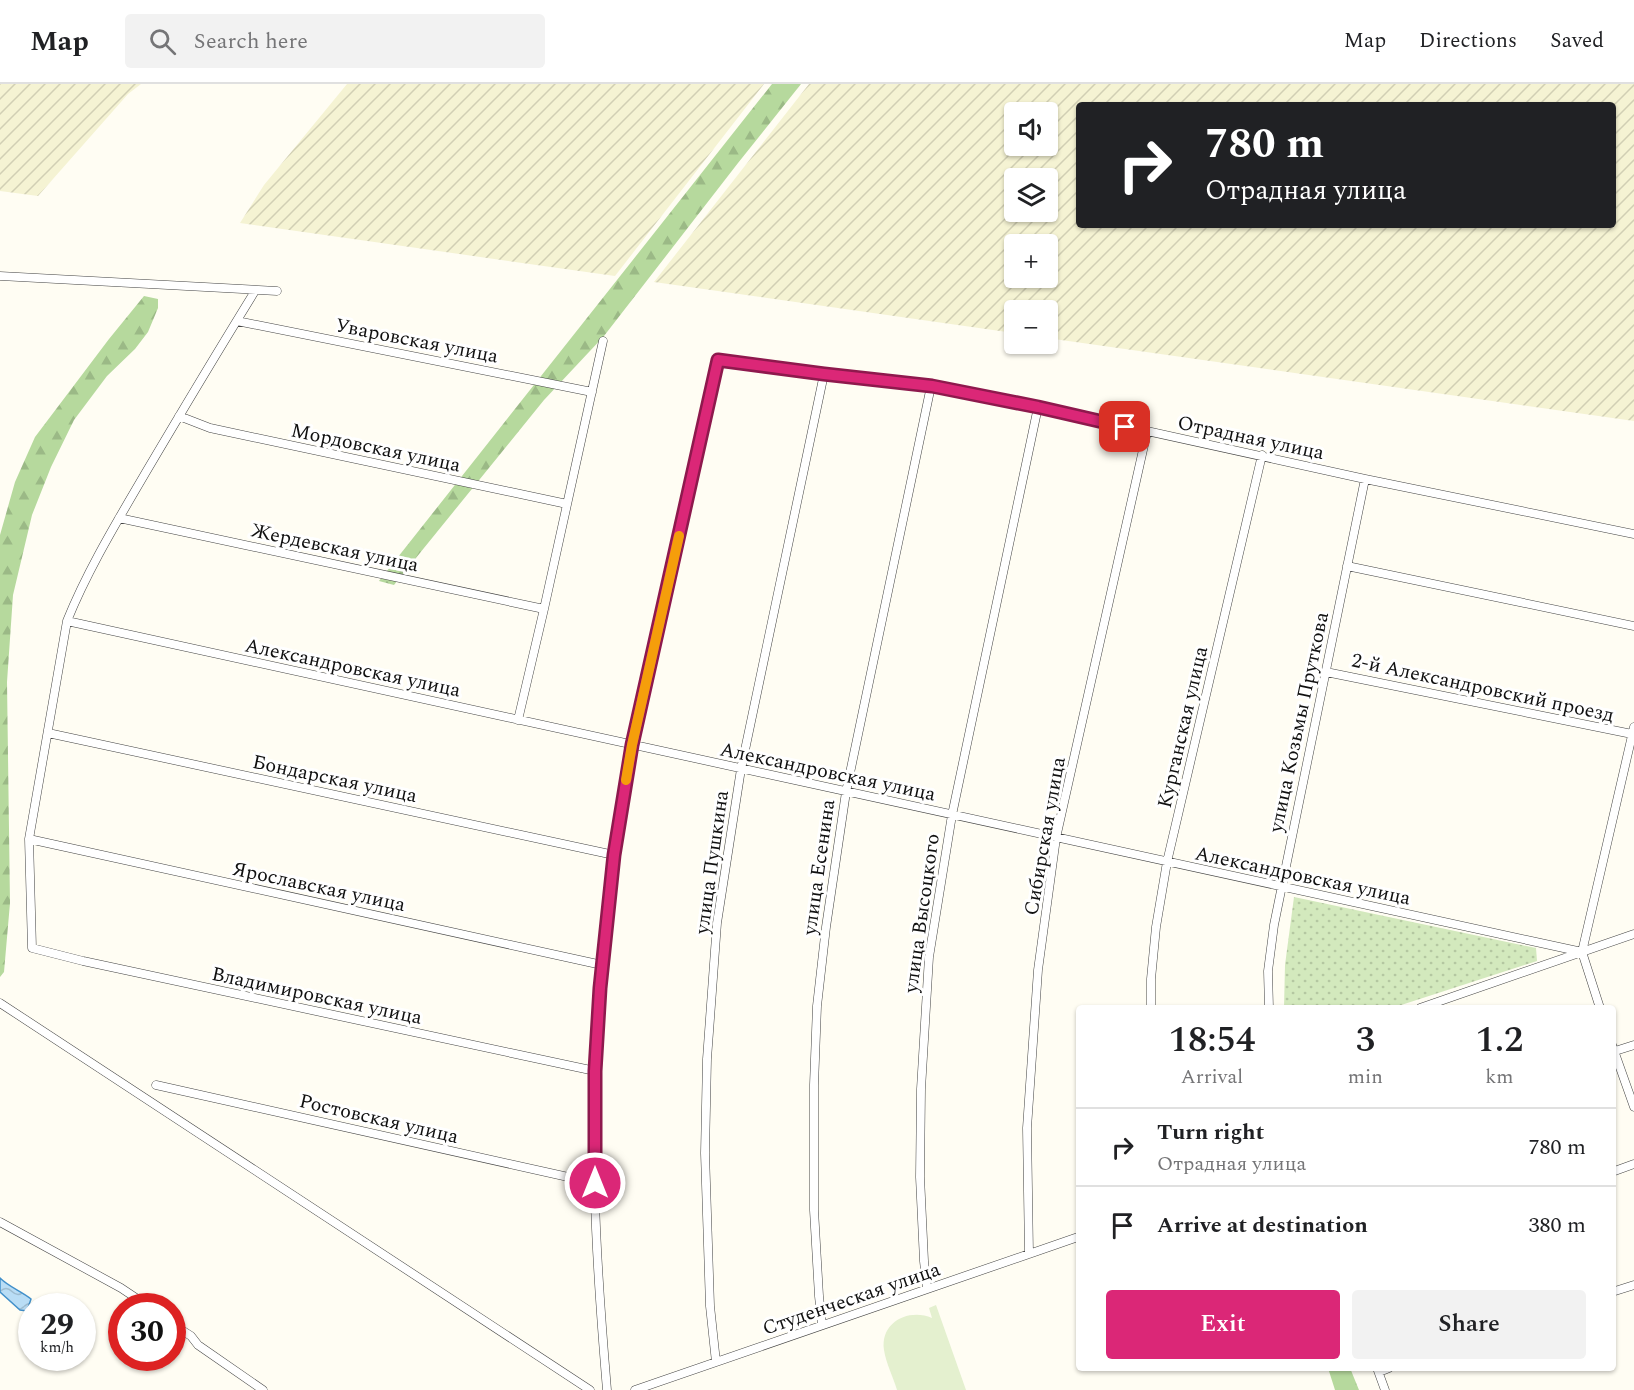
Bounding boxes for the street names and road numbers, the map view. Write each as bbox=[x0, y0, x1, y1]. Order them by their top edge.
street label: Уваровская улица bbox=[333, 310, 501, 372]
street label: Отрадная улица bbox=[1175, 408, 1327, 468]
street label: Мордовская улица bbox=[288, 415, 464, 481]
street label: Жердевская улица bbox=[248, 516, 422, 580]
street label: улица Козьмы Пруткова bbox=[1261, 609, 1337, 836]
street label: Александровская улица bbox=[242, 630, 464, 706]
street label: Курганская улица bbox=[1150, 643, 1216, 811]
street label: 2-й Александровский проезд bbox=[1349, 645, 1617, 730]
street label: Александровская улица bbox=[717, 734, 939, 810]
street label: Бондарская улица bbox=[250, 747, 420, 811]
street label: Сибирская улица bbox=[1016, 754, 1074, 918]
street label: улица Пушкина bbox=[687, 788, 737, 937]
street label: улица Есенина bbox=[794, 797, 843, 938]
street label: улица Высоцкого bbox=[896, 832, 948, 996]
street label: Александровская улица bbox=[1192, 838, 1414, 914]
street label: Ярославская улица bbox=[230, 854, 408, 920]
street label: Владимировская улица bbox=[209, 959, 425, 1033]
street label: Ростовская улица bbox=[296, 1086, 462, 1152]
street label: Студенческая улица bbox=[758, 1254, 945, 1343]

